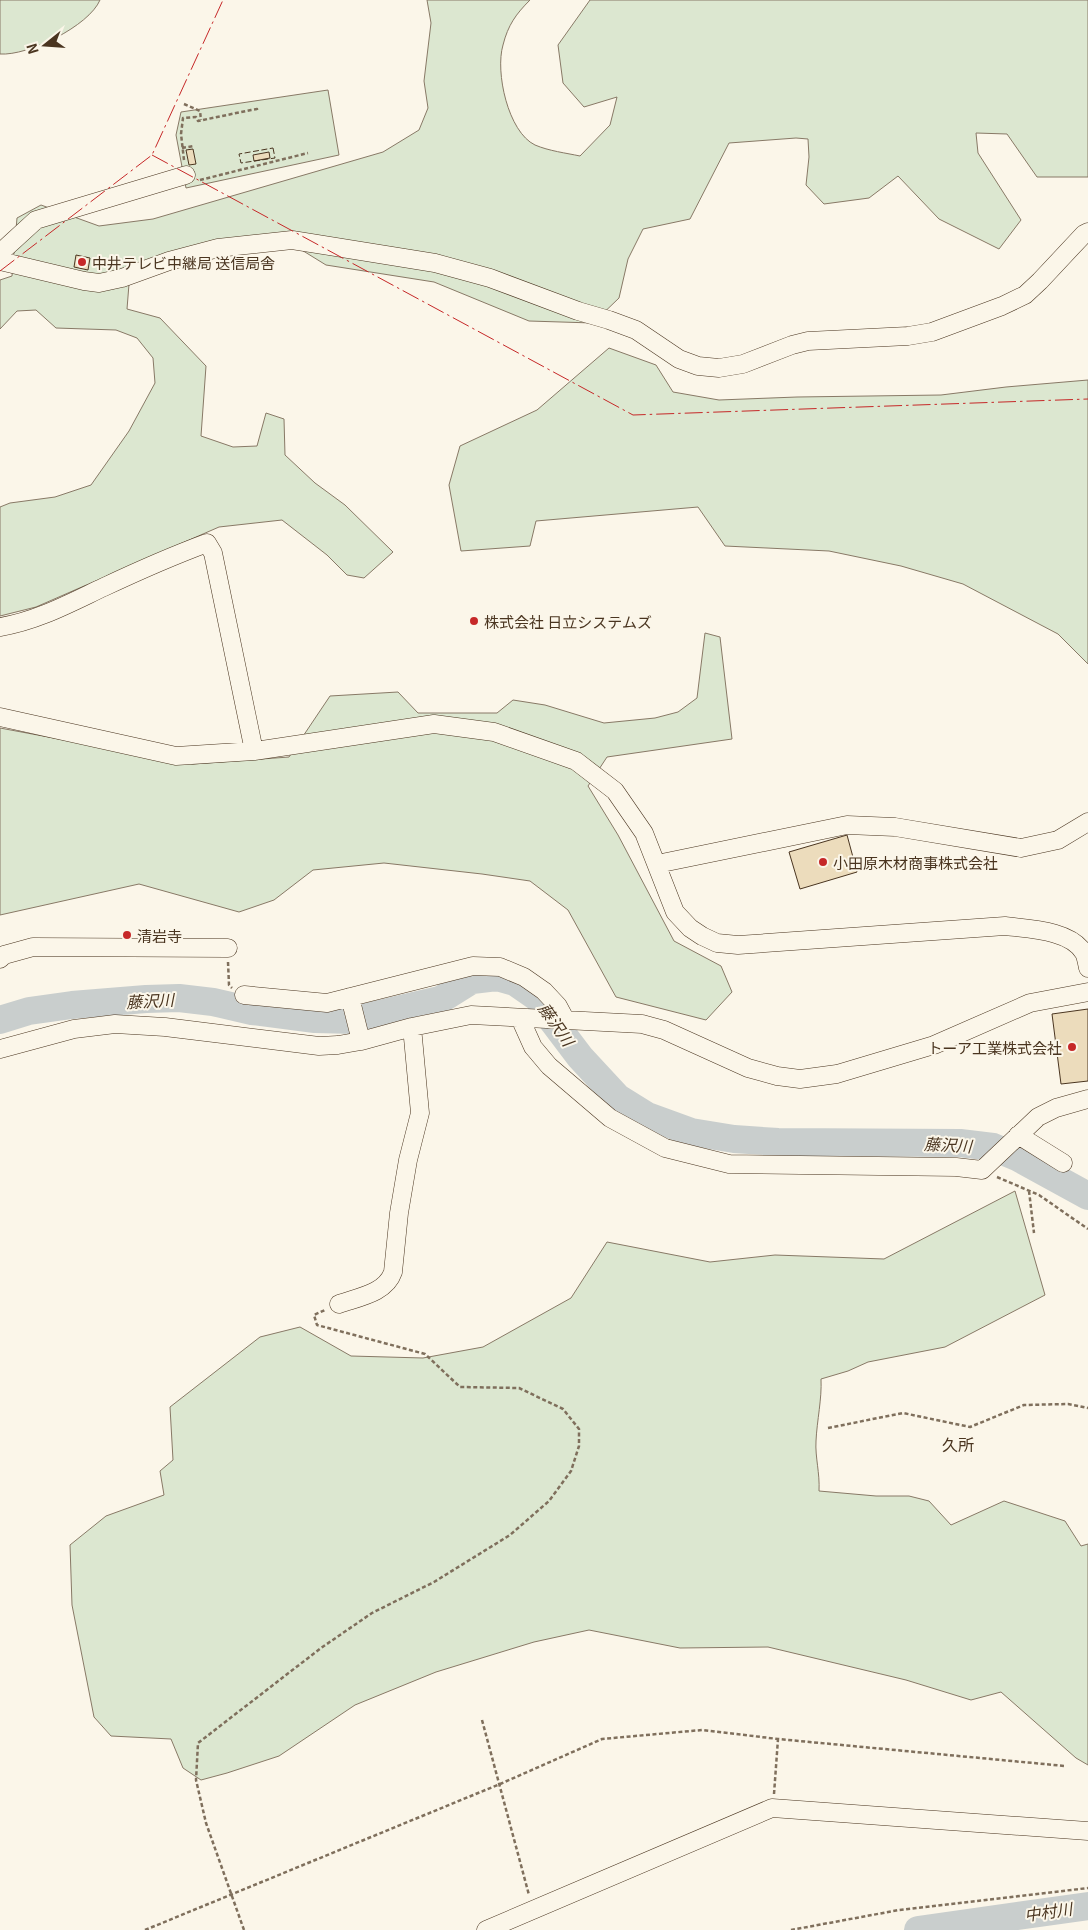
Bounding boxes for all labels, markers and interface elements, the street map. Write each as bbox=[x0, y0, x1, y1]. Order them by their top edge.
north arrow bbox=[20, 20, 70, 70]
text: N bbox=[21, 41, 43, 57]
place label: 中井テレビ中継局 送信局舎 bbox=[92, 252, 275, 273]
marker: 中井テレビ中継局 送信局舎 bbox=[76, 256, 88, 268]
place label: 株式会社 日立システムズ bbox=[484, 611, 652, 632]
marker: 株式会社 日立システムズ bbox=[468, 615, 480, 627]
place label: 小田原木材商事株式会社 bbox=[833, 852, 998, 873]
marker: 小田原木材商事株式会社 bbox=[817, 856, 829, 868]
place label: 清岩寺 bbox=[137, 925, 182, 946]
marker: 清岩寺 bbox=[121, 929, 133, 941]
water label: 藤沢川 bbox=[125, 987, 177, 1013]
water label: 藤沢川 bbox=[533, 997, 582, 1052]
place label: トーア工業株式会社 bbox=[928, 1037, 1062, 1058]
marker: トーア工業株式会社 bbox=[1066, 1041, 1078, 1053]
water label: 藤沢川 bbox=[923, 1131, 975, 1157]
district label: 久所 bbox=[942, 1432, 974, 1456]
water label: 中村川 bbox=[1023, 1895, 1075, 1926]

